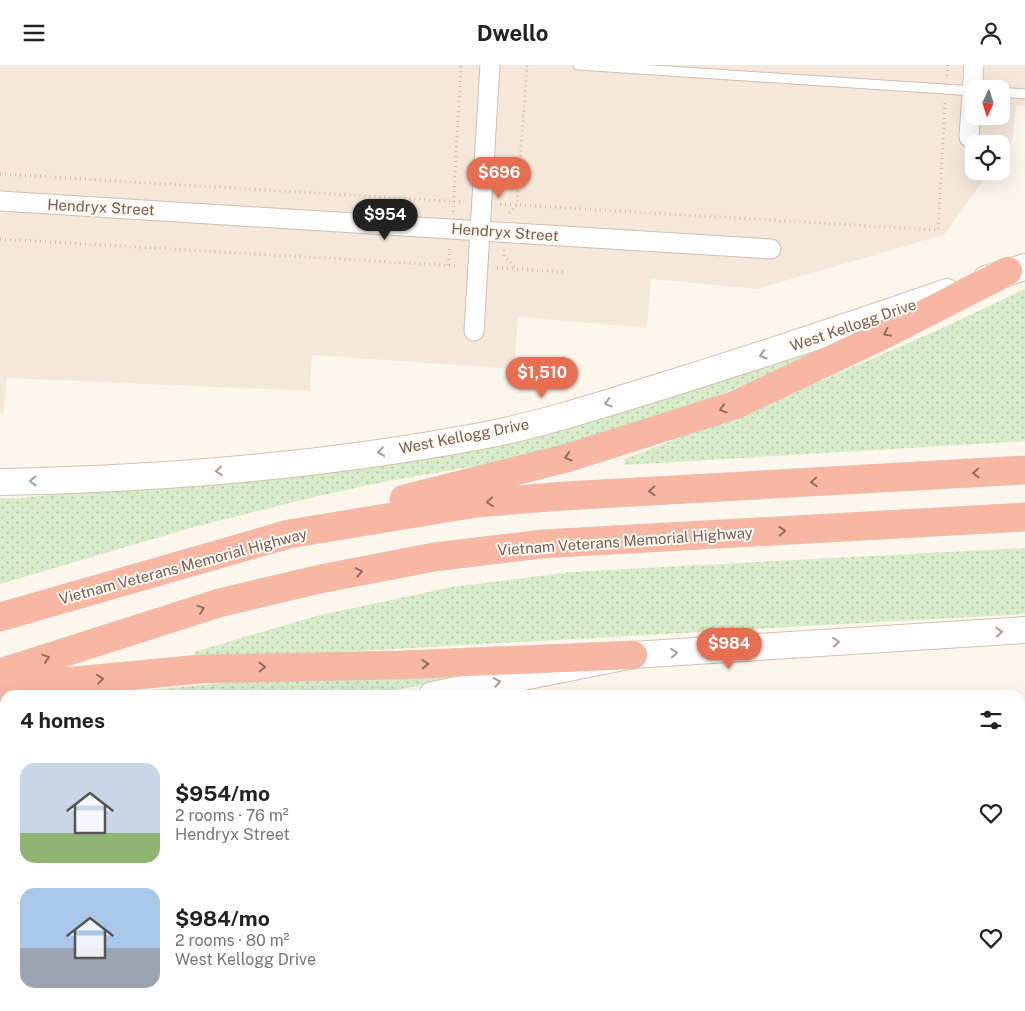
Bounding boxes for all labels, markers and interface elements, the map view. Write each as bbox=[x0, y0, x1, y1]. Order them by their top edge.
icon: menu bbox=[20, 19, 48, 47]
icon: person bbox=[977, 19, 1005, 47]
text: Dwello bbox=[477, 20, 548, 46]
north arrow bbox=[965, 80, 1010, 125]
map controls bbox=[965, 80, 1010, 180]
button: locate bbox=[965, 135, 1010, 180]
pin: $696 bbox=[469, 157, 529, 199]
text: $696 bbox=[478, 163, 520, 182]
street label: Hendryx Street bbox=[47, 196, 155, 218]
pin: $954 bbox=[355, 199, 415, 241]
text: $954 bbox=[364, 205, 406, 224]
street label: Hendryx Street bbox=[451, 220, 559, 244]
street label: West Kellogg Drive bbox=[788, 295, 918, 355]
one-way arrow bbox=[883, 327, 892, 337]
one-way arrow bbox=[759, 349, 768, 359]
pin: $1,510 bbox=[501, 357, 583, 399]
text: $1,510 bbox=[517, 363, 567, 382]
one-way arrow bbox=[604, 397, 612, 407]
one-way arrow bbox=[720, 403, 728, 413]
street label: West Kellogg Drive bbox=[397, 415, 531, 457]
one-way arrow bbox=[376, 447, 385, 457]
one-way arrow bbox=[564, 451, 573, 462]
one-way arrow bbox=[215, 465, 223, 476]
one-way arrow bbox=[972, 467, 980, 478]
one-way arrow bbox=[29, 476, 36, 486]
one-way arrow bbox=[810, 476, 818, 487]
one-way arrow bbox=[648, 485, 656, 496]
one-way arrow bbox=[485, 496, 493, 507]
street label: Vietnam Veterans Memorial Highway bbox=[497, 524, 753, 558]
street label: Vietnam Veterans Memorial Highway bbox=[57, 525, 309, 607]
one-way arrow bbox=[778, 525, 786, 536]
one-way arrow bbox=[355, 567, 364, 577]
one-way arrow bbox=[196, 604, 205, 614]
pin: $984 bbox=[699, 627, 759, 670]
one-way arrow bbox=[995, 627, 1003, 638]
text: $984 bbox=[708, 634, 750, 653]
one-way arrow bbox=[833, 637, 841, 648]
one-way arrow bbox=[671, 647, 679, 658]
one-way arrow bbox=[42, 654, 50, 664]
one-way arrow bbox=[421, 659, 429, 670]
one-way arrow bbox=[259, 662, 267, 672]
one-way arrow bbox=[97, 674, 105, 685]
one-way arrow bbox=[493, 677, 501, 688]
icon: filters bbox=[977, 706, 1005, 734]
text: 4 homes bbox=[20, 708, 105, 733]
text: $954/mo bbox=[175, 781, 270, 806]
icon: home bbox=[60, 783, 120, 843]
icon: heart bbox=[977, 799, 1005, 827]
text: 2 rooms · 76 m² bbox=[175, 806, 289, 825]
text: Hendryx Street bbox=[175, 825, 290, 844]
text: $984/mo bbox=[175, 906, 270, 931]
icon: home bbox=[60, 908, 120, 968]
icon: heart bbox=[977, 924, 1005, 952]
text: 2 rooms · 80 m² bbox=[175, 931, 289, 950]
text: West Kellogg Drive bbox=[175, 950, 316, 969]

